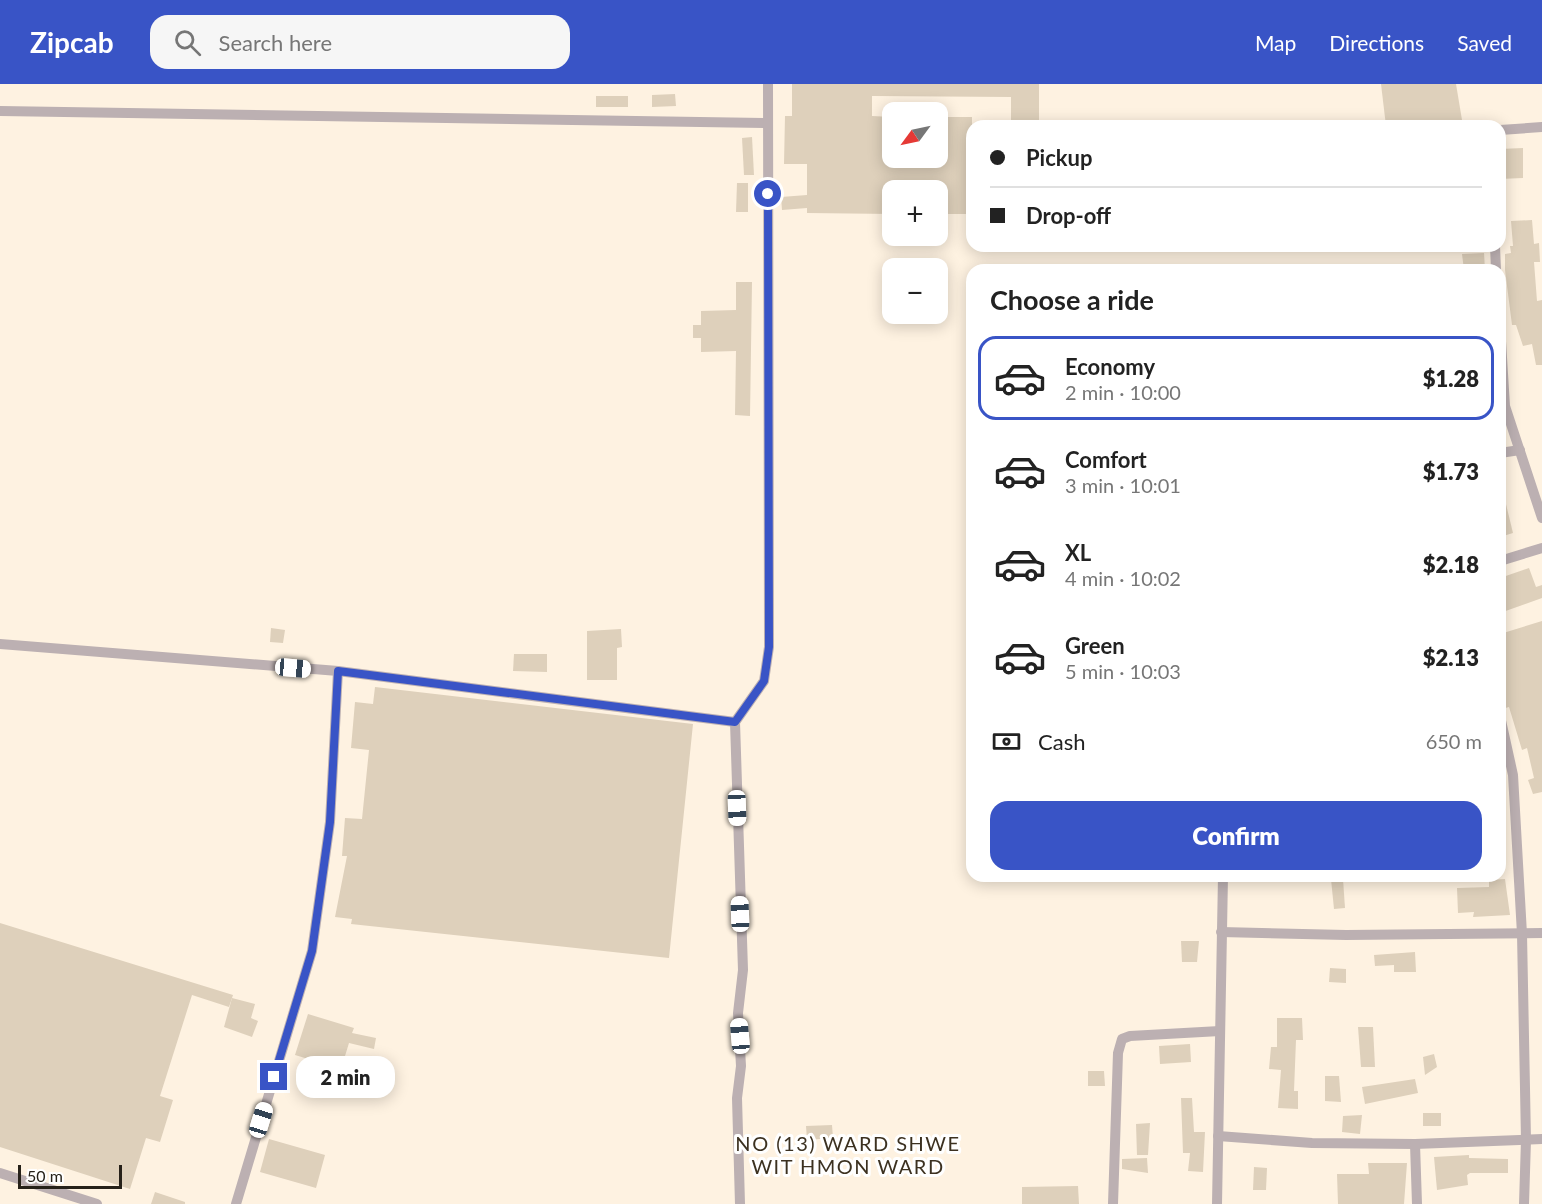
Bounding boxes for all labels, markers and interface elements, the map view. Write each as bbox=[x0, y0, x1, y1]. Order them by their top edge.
search box bbox=[150, 15, 570, 69]
text: Zipcab bbox=[30, 25, 114, 59]
icon: search bbox=[171, 26, 204, 59]
text: Search here bbox=[219, 29, 332, 56]
text: Map bbox=[1255, 30, 1296, 55]
text: Directions bbox=[1329, 30, 1424, 55]
text: Saved bbox=[1457, 30, 1512, 55]
north arrow bbox=[882, 102, 948, 168]
map controls bbox=[882, 102, 948, 324]
text: Pickup bbox=[1026, 144, 1092, 171]
route start bbox=[754, 180, 781, 207]
button: + bbox=[882, 180, 948, 246]
text: Drop-off bbox=[1026, 202, 1111, 229]
button: − bbox=[882, 258, 948, 324]
text: Choose a ride bbox=[990, 283, 1154, 316]
icon: car bbox=[993, 351, 1047, 405]
text: Economy bbox=[1065, 353, 1155, 380]
text: $1.28 bbox=[1423, 365, 1479, 392]
text: 2 min · 10:00 bbox=[1065, 380, 1181, 404]
icon: car bbox=[993, 444, 1047, 498]
text: Comfort bbox=[1065, 446, 1147, 473]
text: $1.73 bbox=[1423, 458, 1479, 485]
text: 3 min · 10:01 bbox=[1065, 473, 1181, 497]
icon: car bbox=[993, 537, 1047, 591]
text: XL bbox=[1065, 539, 1091, 566]
text: $2.18 bbox=[1423, 551, 1479, 578]
text: 4 min · 10:02 bbox=[1065, 566, 1181, 590]
icon: car bbox=[993, 630, 1047, 684]
text: Green bbox=[1065, 632, 1125, 659]
text: $2.13 bbox=[1423, 644, 1479, 671]
car bbox=[274, 657, 312, 679]
text: 5 min · 10:03 bbox=[1065, 659, 1181, 683]
icon: cash bbox=[990, 725, 1023, 758]
text: Cash bbox=[1038, 728, 1085, 755]
text: 650 m bbox=[1426, 729, 1482, 753]
car bbox=[727, 790, 747, 826]
button: Confirm bbox=[990, 801, 1482, 870]
car bbox=[730, 896, 750, 932]
car bbox=[729, 1017, 751, 1055]
callout: 2 min bbox=[295, 1056, 394, 1098]
route end bbox=[260, 1063, 287, 1090]
text: 2 min bbox=[321, 1065, 370, 1089]
car bbox=[247, 1100, 275, 1140]
district label: NO (13) WARD SHWE WIT HMON WARD bbox=[735, 1131, 961, 1178]
scale bar bbox=[18, 1162, 122, 1190]
text: 50 m bbox=[27, 1166, 63, 1185]

